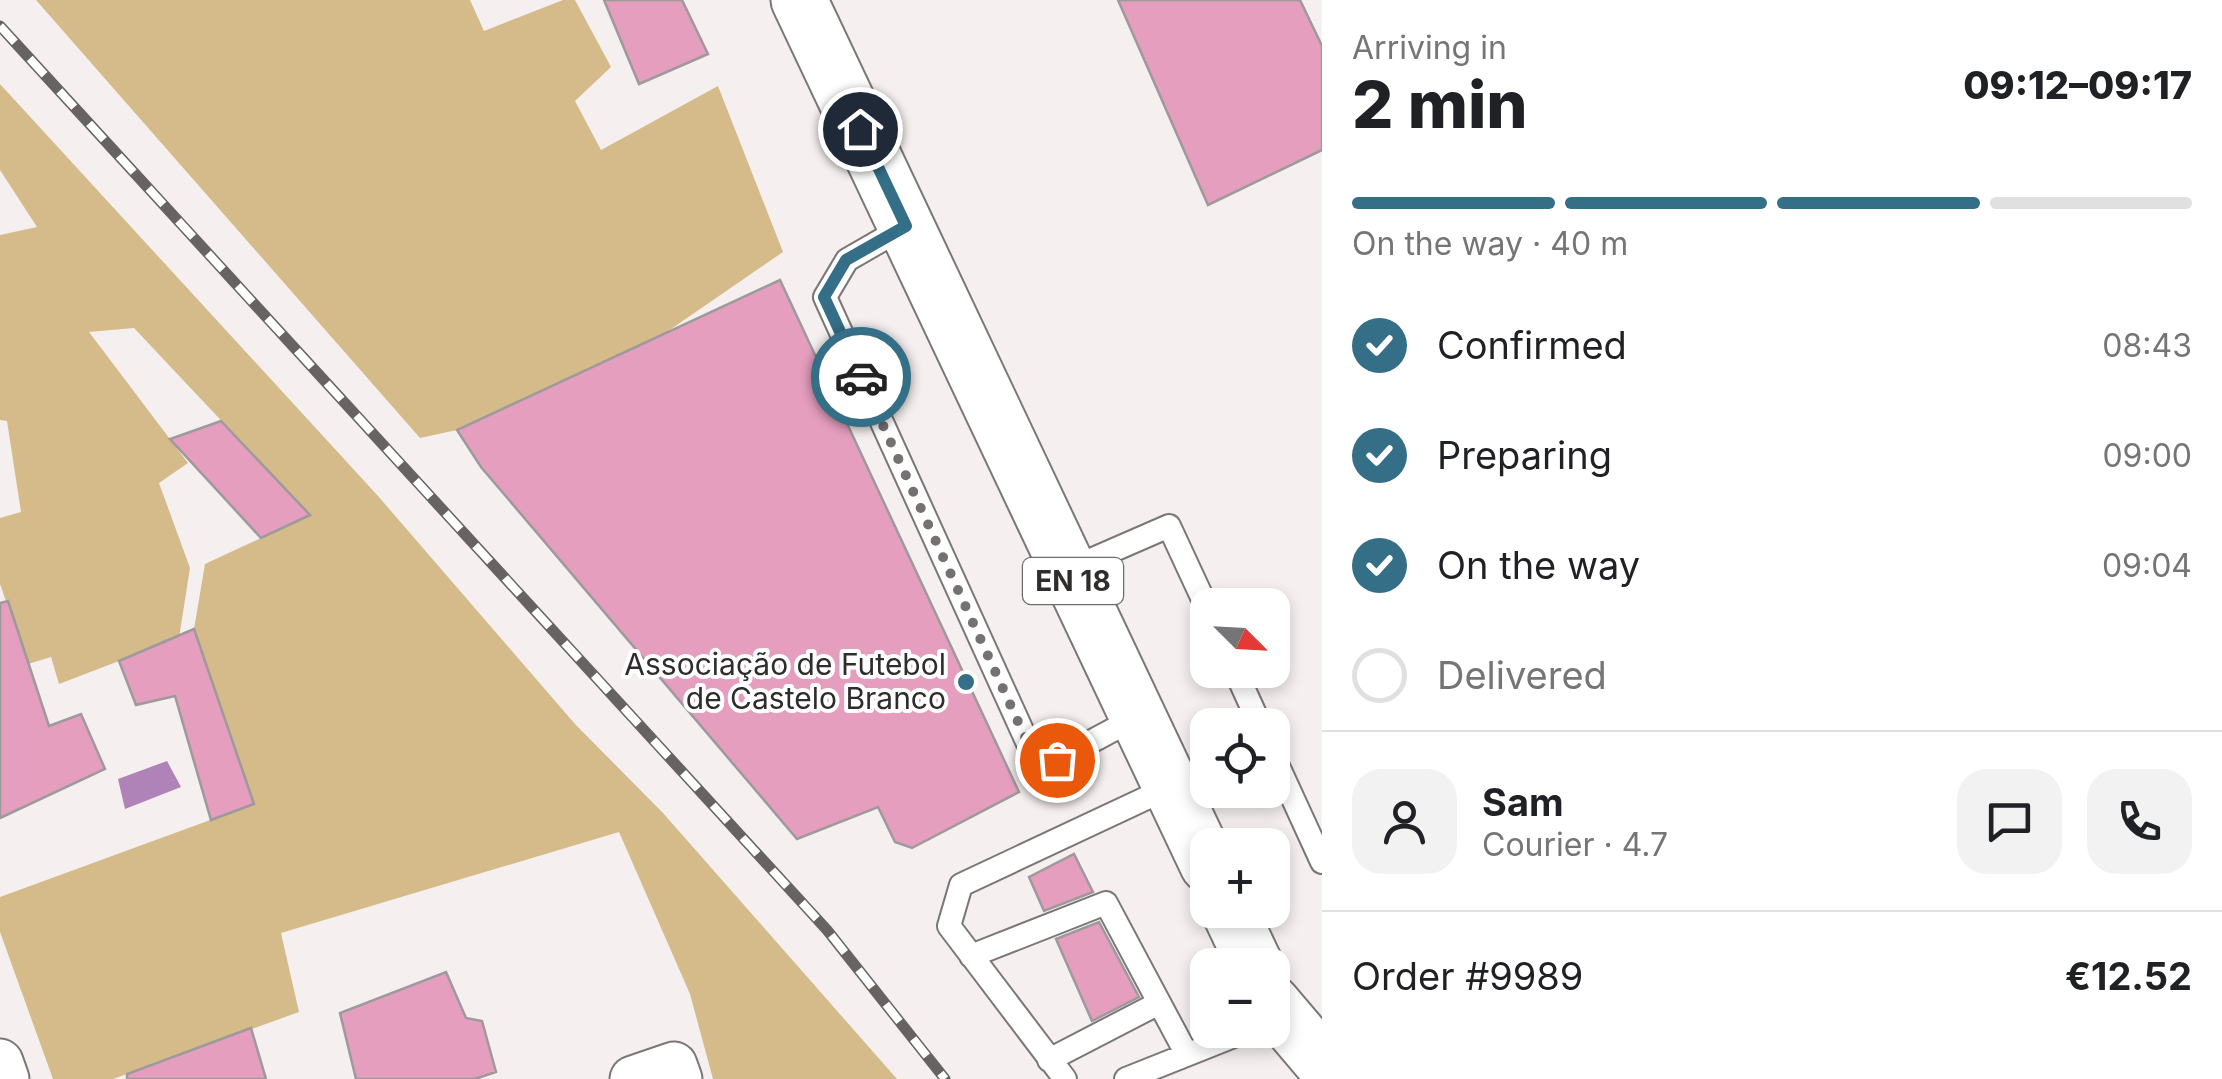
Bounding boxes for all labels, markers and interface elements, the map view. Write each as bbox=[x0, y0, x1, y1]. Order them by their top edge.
text: Arriving in bbox=[1352, 28, 1507, 67]
text: 09:12–09:17 bbox=[1963, 62, 2192, 108]
text: 2 min bbox=[1352, 65, 1528, 144]
pin bbox=[818, 87, 903, 172]
icon: home bbox=[833, 102, 888, 157]
text: On the way · 40 m bbox=[1352, 224, 1628, 263]
icon: check bbox=[1352, 318, 1407, 373]
text: Confirmed bbox=[1437, 322, 1627, 368]
text: 08:43 bbox=[2102, 326, 2192, 365]
courier bbox=[811, 327, 911, 427]
icon: car bbox=[834, 350, 889, 405]
icon: check bbox=[1352, 428, 1407, 483]
text: Preparing bbox=[1437, 432, 1612, 478]
text: 09:00 bbox=[2102, 436, 2192, 475]
icon: check bbox=[1352, 538, 1407, 593]
text: On the way bbox=[1437, 542, 1640, 588]
text: 09:04 bbox=[2102, 546, 2192, 585]
road number: EN 18 bbox=[1023, 558, 1123, 604]
north arrow bbox=[1190, 588, 1290, 688]
map controls bbox=[1190, 588, 1290, 1048]
place label: Associação de Futebol de Castelo Branco bbox=[624, 646, 946, 716]
text: Delivered bbox=[1437, 652, 1607, 698]
marker: Associação de Futebol de Castelo Branco bbox=[955, 671, 977, 693]
button: locate bbox=[1190, 708, 1290, 808]
pin bbox=[1015, 718, 1100, 803]
icon: bag bbox=[1030, 733, 1085, 788]
button: person bbox=[1352, 769, 1457, 874]
button: chat bbox=[1957, 769, 2062, 874]
button: phone bbox=[2087, 769, 2192, 874]
text: Sam bbox=[1482, 779, 1564, 825]
text: Courier · 4.7 bbox=[1482, 825, 1668, 864]
button: + bbox=[1190, 828, 1290, 928]
button: − bbox=[1190, 948, 1290, 1048]
text: Order #9989 bbox=[1352, 953, 1583, 999]
text: €12.52 bbox=[2065, 953, 2192, 999]

